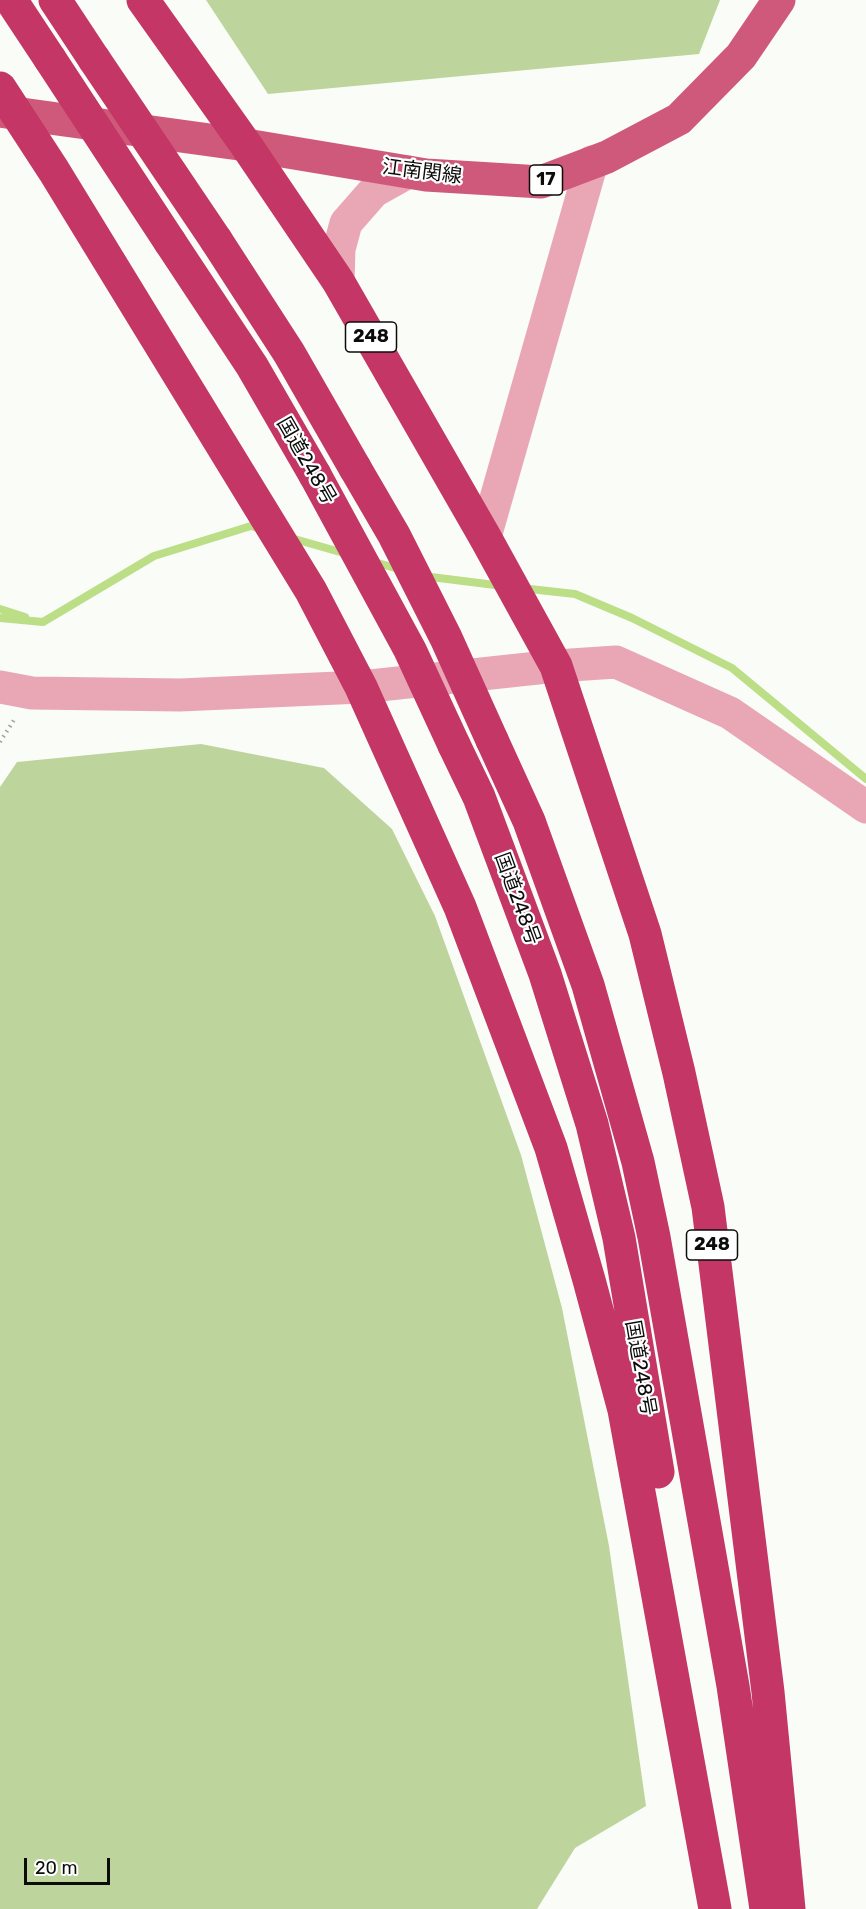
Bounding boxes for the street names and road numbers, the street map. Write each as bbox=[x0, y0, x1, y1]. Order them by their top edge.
street label: 江南関線 bbox=[381, 155, 463, 189]
road number: 17 bbox=[530, 165, 562, 195]
road number: 248 bbox=[346, 322, 397, 352]
street label: 国道248号 bbox=[271, 413, 341, 509]
street label: 国道248号 bbox=[489, 849, 545, 949]
road number: 248 bbox=[686, 1230, 738, 1260]
street label: 国道248号 bbox=[620, 1318, 660, 1418]

